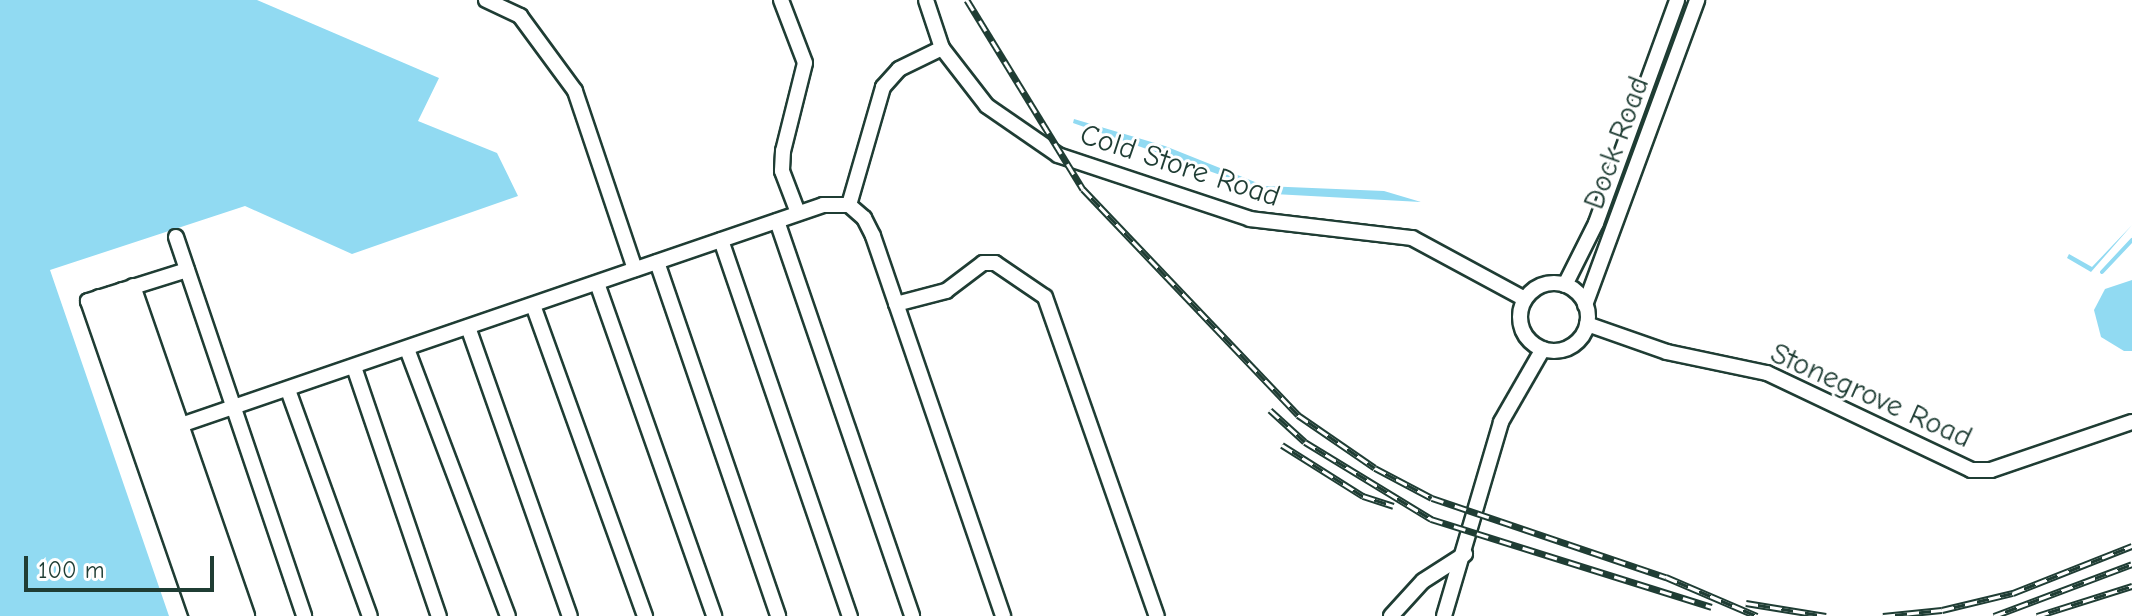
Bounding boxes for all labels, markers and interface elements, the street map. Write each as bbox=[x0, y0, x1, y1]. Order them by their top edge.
street label: Dock Road bbox=[1576, 72, 1658, 214]
street label: Cold Store Road bbox=[1075, 117, 1285, 215]
street label: Stonegrove Road bbox=[1765, 336, 1977, 456]
scale bar bbox=[28, 540, 218, 590]
text: 100 m bbox=[38, 556, 105, 584]

